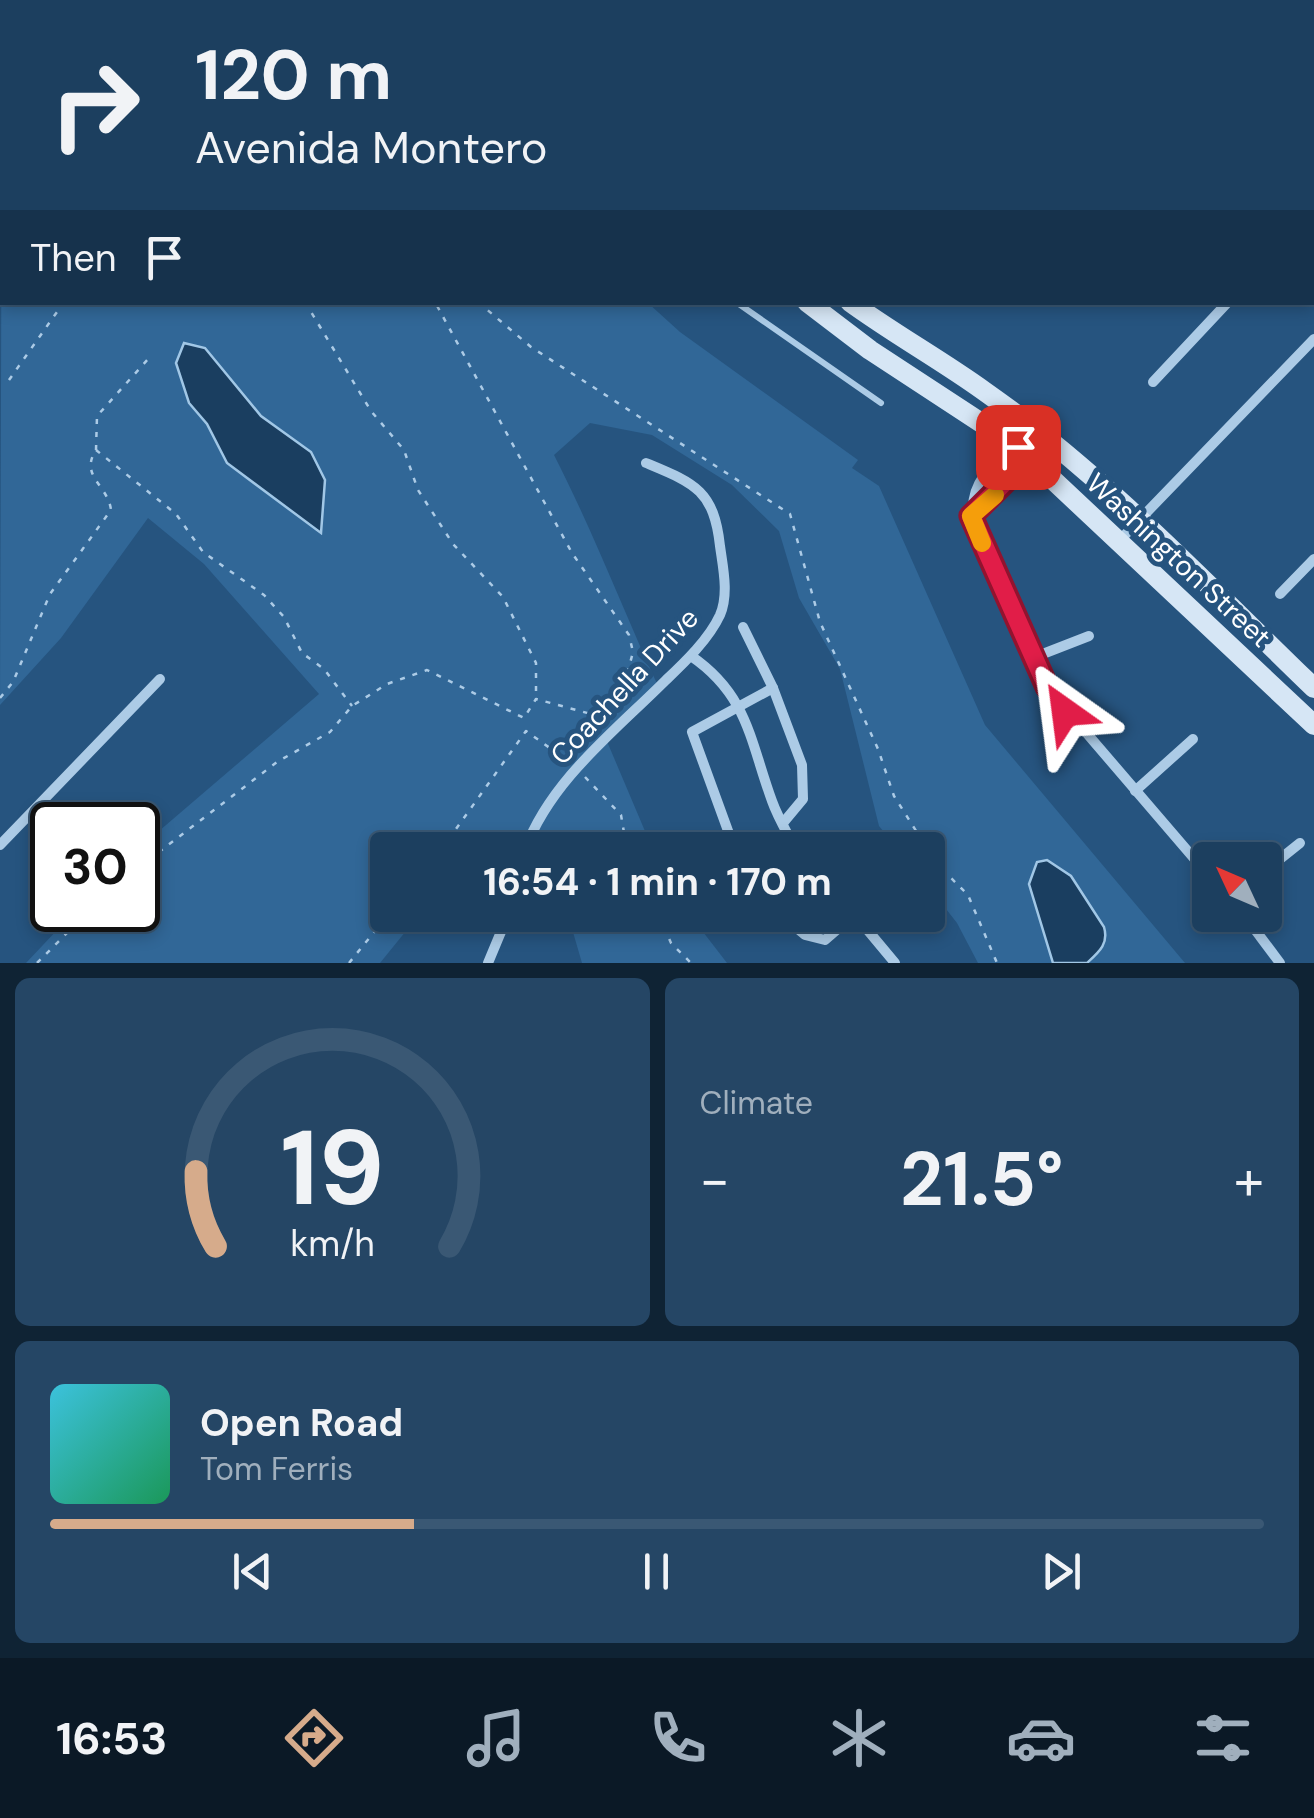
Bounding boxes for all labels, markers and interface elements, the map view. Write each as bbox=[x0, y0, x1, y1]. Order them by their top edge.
text: 120 m bbox=[195, 30, 392, 121]
icon: right bbox=[30, 40, 160, 170]
text: Avenida Montero bbox=[195, 118, 547, 177]
icon: arrive bbox=[137, 230, 192, 285]
text: Then bbox=[30, 233, 117, 283]
pin bbox=[976, 405, 1061, 490]
icon: arrive bbox=[991, 420, 1046, 475]
street label: Washington Street bbox=[1078, 465, 1279, 656]
street label: Coachella Drive bbox=[542, 600, 707, 773]
position arrow bbox=[1013, 660, 1117, 764]
speed limit sign: 30 bbox=[30, 802, 160, 932]
north arrow bbox=[1192, 842, 1282, 932]
map controls bbox=[1192, 842, 1282, 932]
text: 16:54 · 1 min · 170 m bbox=[483, 857, 832, 907]
text: Climate bbox=[700, 1082, 813, 1124]
text: 19 bbox=[280, 1101, 384, 1236]
text: 21.5° bbox=[900, 1131, 1063, 1228]
text: − bbox=[700, 1144, 730, 1216]
text: + bbox=[1234, 1144, 1264, 1216]
text: km/h bbox=[290, 1221, 374, 1267]
text: Open Road bbox=[200, 1398, 403, 1448]
text: Tom Ferris bbox=[200, 1448, 353, 1490]
icon: previous bbox=[225, 1544, 280, 1599]
icon: pause bbox=[629, 1544, 684, 1599]
icon: next bbox=[1034, 1544, 1089, 1599]
icon: directions bbox=[279, 1703, 349, 1773]
icon: music bbox=[461, 1703, 531, 1773]
icon: phone bbox=[643, 1703, 713, 1773]
icon: climate bbox=[824, 1703, 894, 1773]
icon: car bbox=[1006, 1703, 1076, 1773]
icon: filters bbox=[1188, 1703, 1258, 1773]
text: 16:53 bbox=[56, 1709, 167, 1768]

